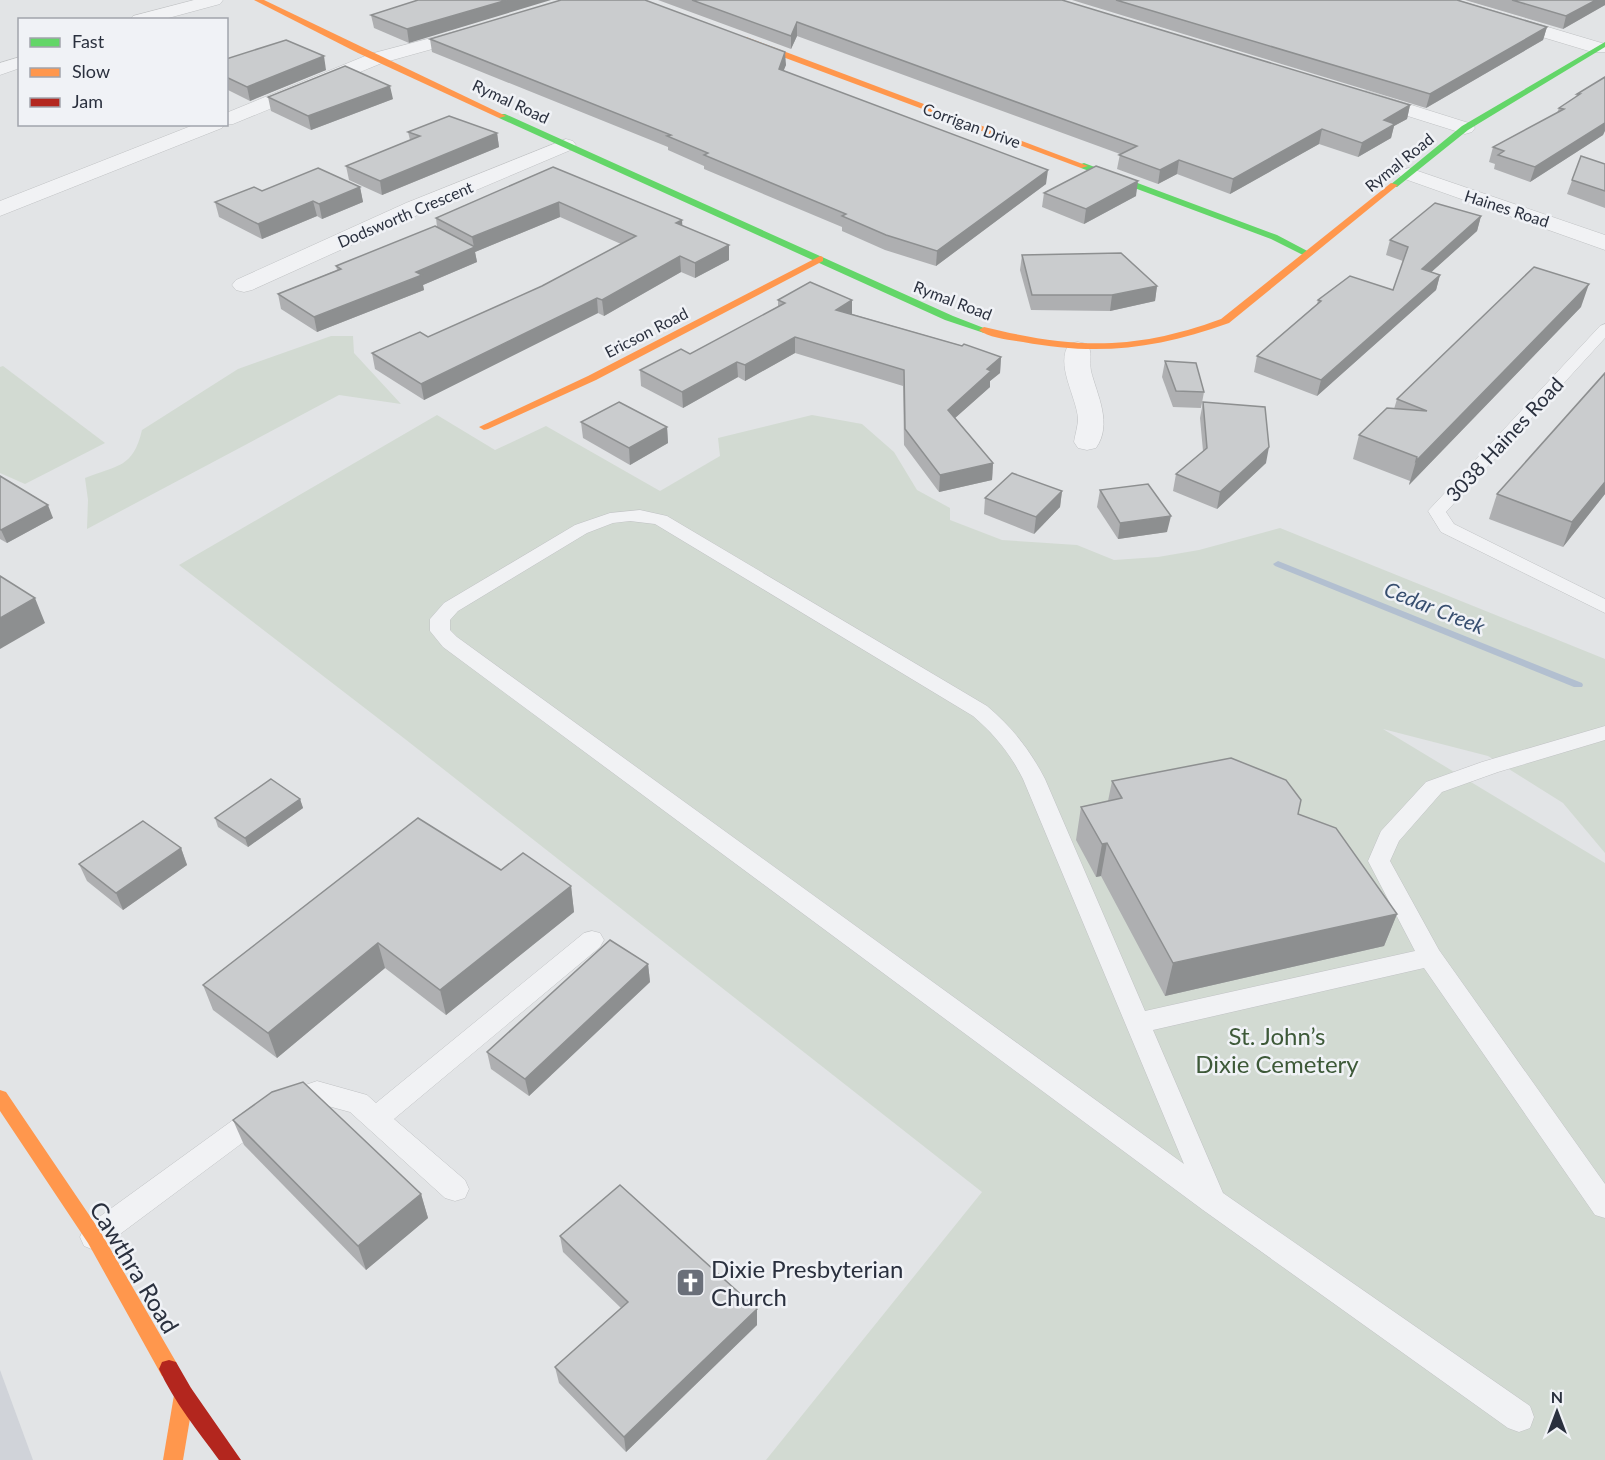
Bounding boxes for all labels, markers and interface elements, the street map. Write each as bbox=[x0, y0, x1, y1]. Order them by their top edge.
legend bbox=[18, 18, 228, 126]
text: Fast bbox=[72, 30, 105, 52]
text: Slow bbox=[72, 60, 110, 82]
street label: Rymal Road bbox=[470, 75, 552, 127]
text: Jam bbox=[72, 90, 103, 112]
street label: Corrigan Drive bbox=[921, 99, 1023, 151]
street label: Rymal Road bbox=[1361, 129, 1437, 195]
street label: Dodsworth Crescent bbox=[334, 177, 476, 251]
street label: Haines Road bbox=[1462, 185, 1552, 231]
street label: Rymal Road bbox=[911, 276, 995, 324]
street label: Ericson Road bbox=[601, 303, 691, 361]
street label: 3038 Haines Road bbox=[1440, 372, 1568, 506]
water label: Cedar Creek bbox=[1381, 576, 1490, 639]
park label: St. John’s Dixie Cemetery bbox=[1195, 1021, 1359, 1078]
street label: Cawthra Road bbox=[84, 1196, 186, 1338]
place label: Dixie Presbyterian Church bbox=[711, 1254, 903, 1311]
church icon: Dixie Presbyterian Church bbox=[674, 1266, 706, 1298]
north arrow bbox=[1527, 1382, 1587, 1442]
text: N bbox=[1551, 1387, 1563, 1406]

